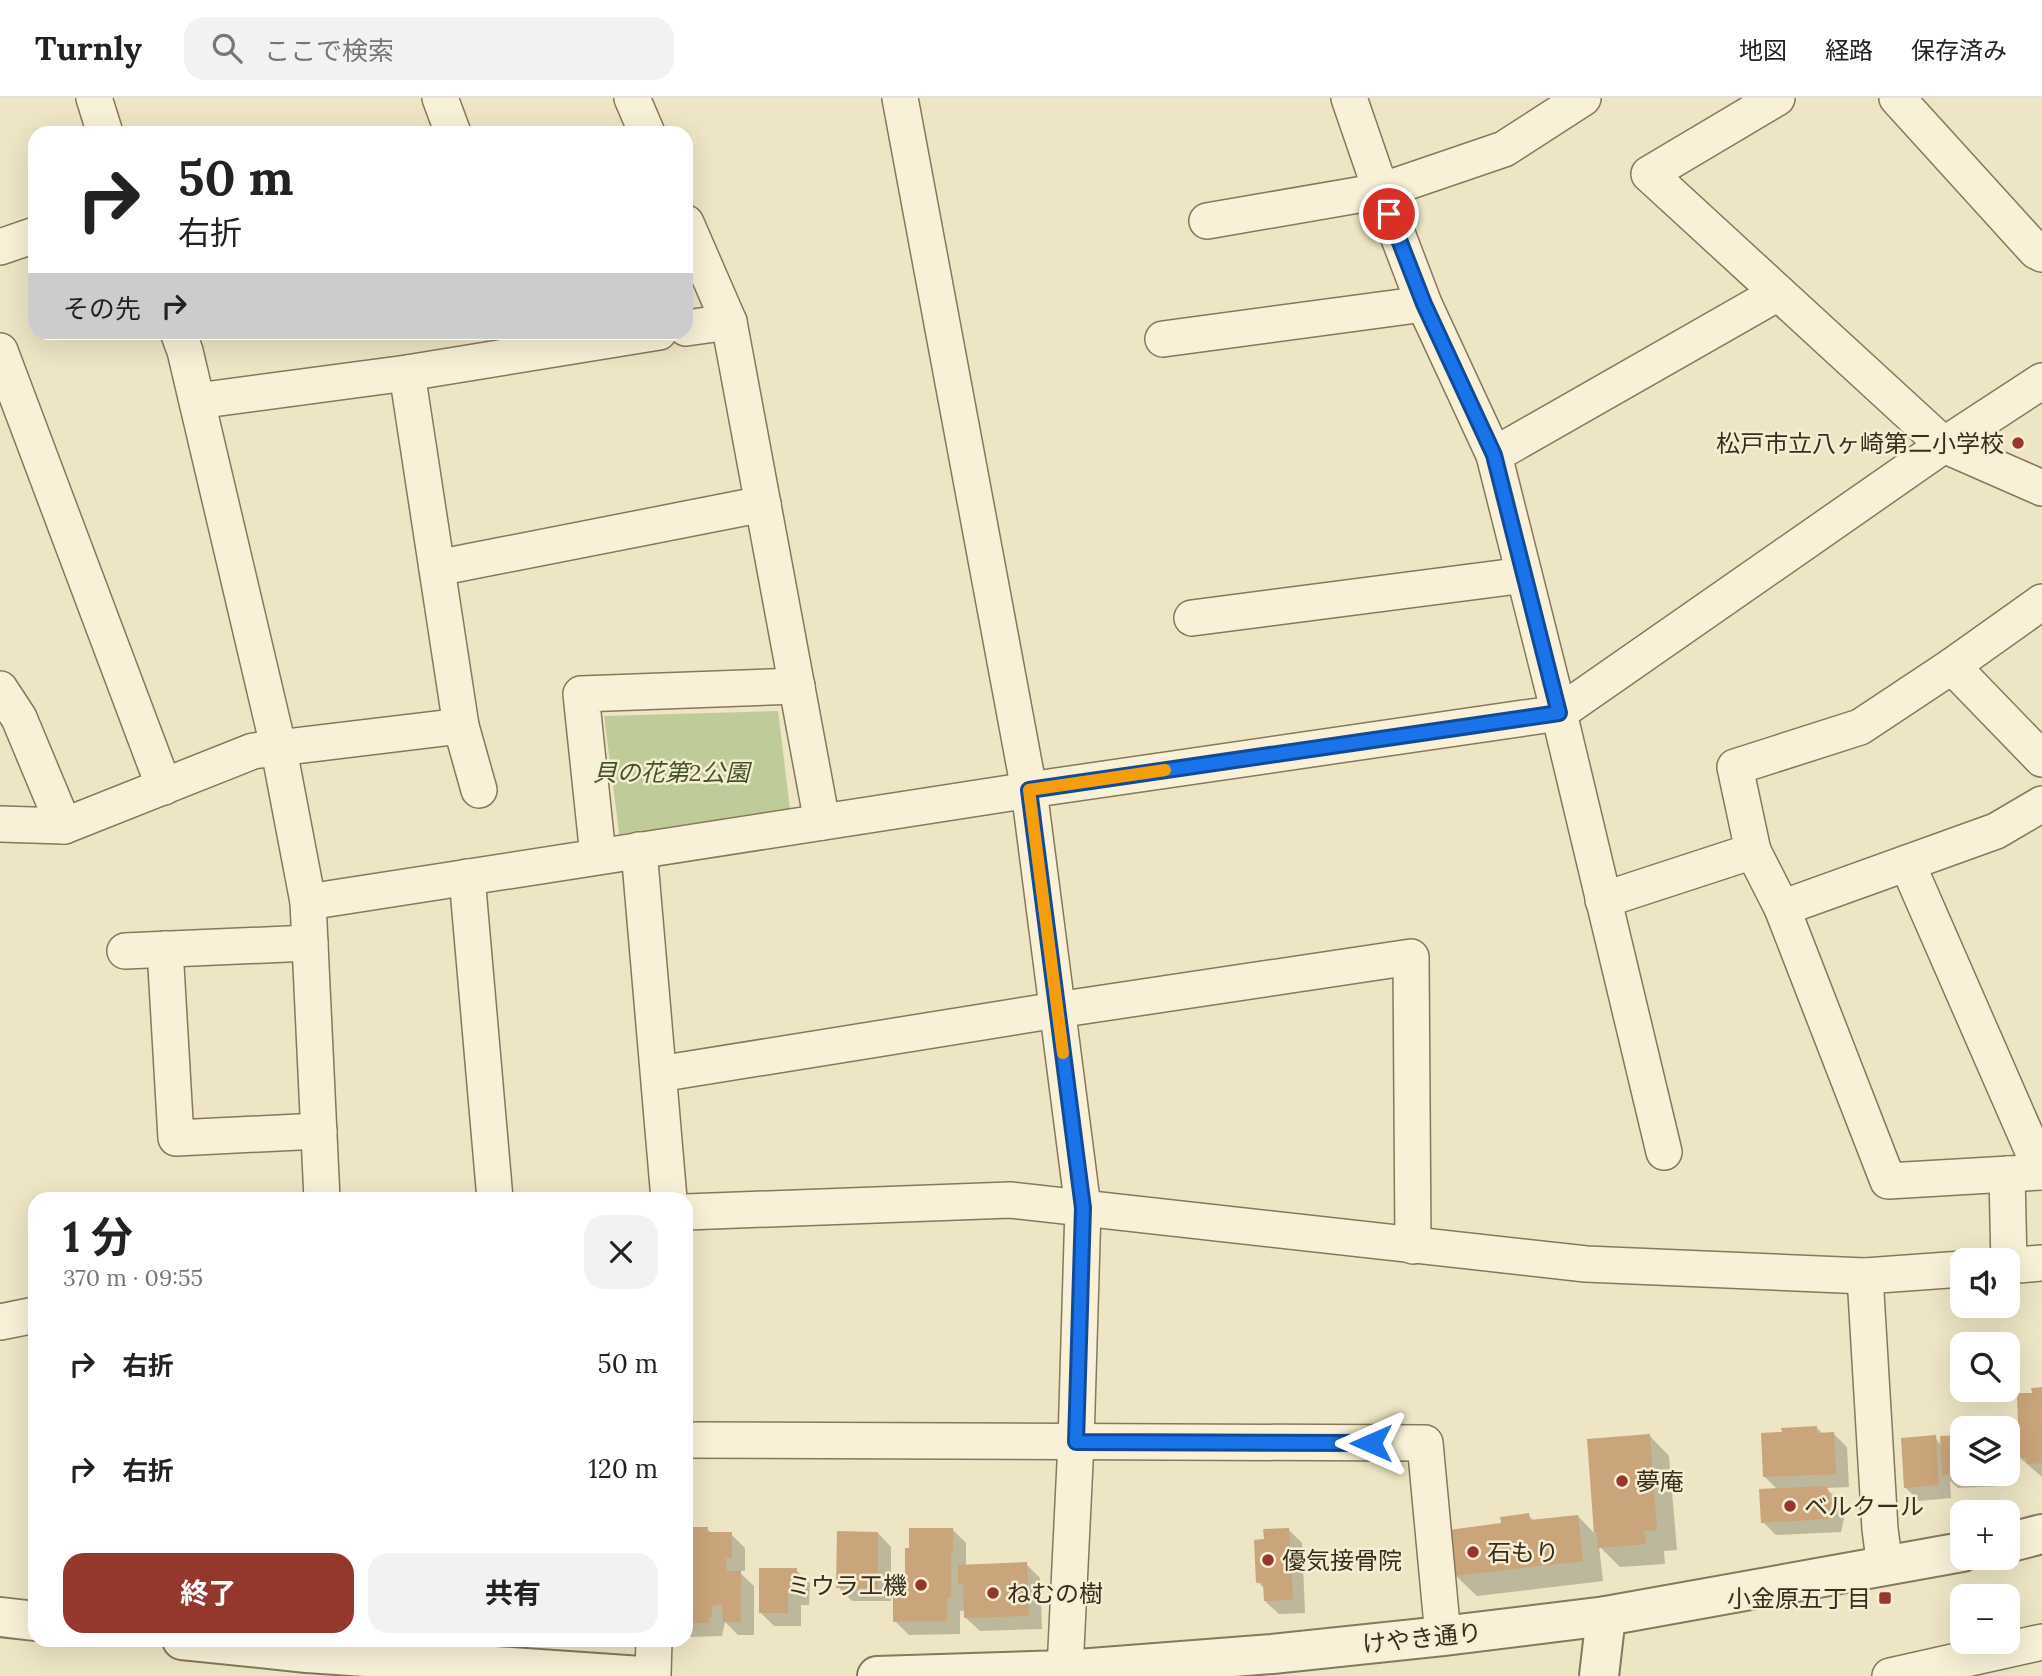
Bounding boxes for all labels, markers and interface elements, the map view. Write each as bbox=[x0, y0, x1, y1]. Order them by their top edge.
search box bbox=[184, 17, 674, 80]
text: Turnly bbox=[35, 27, 142, 69]
icon: search bbox=[208, 29, 246, 67]
text: ここで検索 bbox=[264, 34, 394, 67]
text: 地図 bbox=[1739, 35, 1787, 66]
text: 経路 bbox=[1825, 35, 1873, 66]
text: 保存済み bbox=[1911, 35, 2007, 66]
text: 50 m bbox=[178, 146, 294, 208]
icon: right bbox=[63, 154, 154, 245]
pin bbox=[1359, 184, 1419, 244]
icon: arrive bbox=[1370, 195, 1408, 233]
text: 右折 bbox=[178, 212, 242, 253]
icon: right bbox=[155, 287, 193, 325]
text: その先 bbox=[63, 292, 141, 325]
place label: 松戸市立八ヶ崎第二小学校 bbox=[1716, 428, 2004, 459]
marker: 松戸市立八ヶ崎第二小学校 bbox=[2010, 435, 2026, 451]
park label: 貝の花第2公園 bbox=[593, 757, 752, 788]
text: 1 分 bbox=[63, 1210, 133, 1264]
button: close bbox=[584, 1215, 658, 1289]
map controls bbox=[1950, 1248, 2020, 1654]
button: sound bbox=[1950, 1248, 2020, 1318]
text: 370 m · 09:55 bbox=[63, 1263, 203, 1292]
button: search bbox=[1950, 1332, 2020, 1402]
icon: right bbox=[63, 1345, 101, 1383]
text: 50 m bbox=[598, 1347, 658, 1380]
text: 右折 bbox=[122, 1349, 174, 1382]
position arrow bbox=[1334, 1406, 1408, 1480]
button: layers bbox=[1950, 1416, 2020, 1486]
icon: right bbox=[63, 1450, 101, 1488]
text: 120 m bbox=[588, 1452, 658, 1485]
text: 右折 bbox=[122, 1454, 174, 1487]
place label: 夢庵 bbox=[1636, 1466, 1684, 1497]
marker: 夢庵 bbox=[1614, 1473, 1630, 1489]
place label: ベルクール bbox=[1804, 1491, 1924, 1522]
marker: ベルクール bbox=[1782, 1498, 1798, 1514]
button: + bbox=[1950, 1500, 2020, 1570]
place label: 石もり bbox=[1487, 1537, 1559, 1568]
marker: 石もり bbox=[1465, 1544, 1481, 1560]
place label: 優気接骨院 bbox=[1282, 1545, 1402, 1576]
marker: 優気接骨院 bbox=[1260, 1552, 1276, 1568]
button: 終了 bbox=[63, 1553, 354, 1633]
button: 共有 bbox=[368, 1553, 658, 1633]
place label: ミウラ工機 bbox=[787, 1570, 907, 1601]
marker: ミウラ工機 bbox=[913, 1577, 929, 1593]
place label: ねむの樹 bbox=[1007, 1578, 1103, 1609]
place label: 小金原五丁目 bbox=[1727, 1583, 1871, 1614]
button: − bbox=[1950, 1584, 2020, 1654]
marker: ねむの樹 bbox=[985, 1585, 1001, 1601]
marker: 小金原五丁目 bbox=[1877, 1590, 1893, 1606]
street label: けやき通り bbox=[1361, 1616, 1483, 1660]

